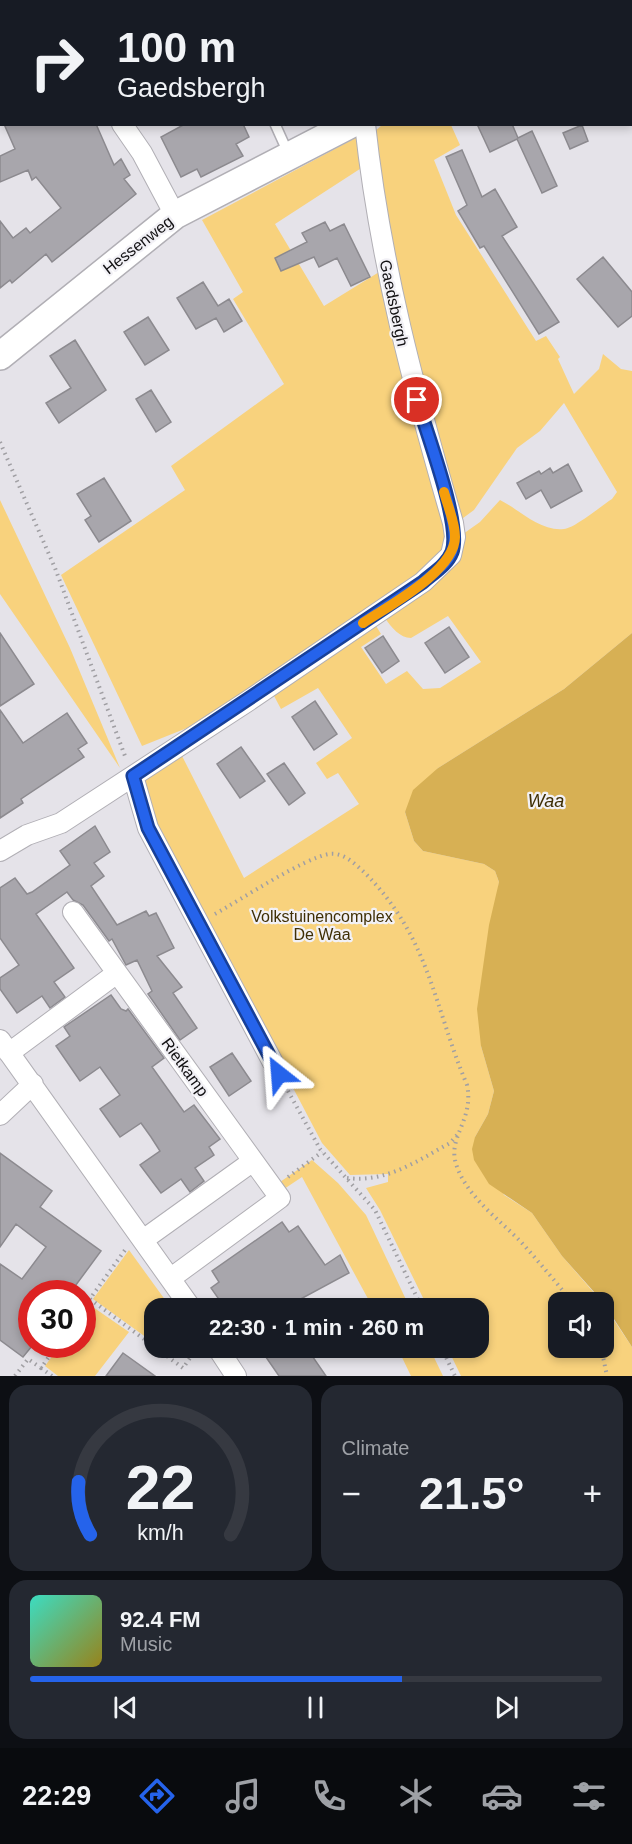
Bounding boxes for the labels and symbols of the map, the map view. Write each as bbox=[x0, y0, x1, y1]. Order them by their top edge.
street label: Hessenweg bbox=[100, 213, 176, 277]
street label: Gaedsbergh bbox=[377, 258, 411, 348]
pin bbox=[391, 374, 442, 425]
water label: Waa bbox=[528, 791, 564, 811]
park label: Volkstuinencomplex De Waa bbox=[251, 908, 393, 943]
street label: Rietkamp bbox=[158, 1035, 212, 1099]
position arrow bbox=[247, 1042, 311, 1106]
speed limit sign: 30 bbox=[18, 1280, 96, 1358]

